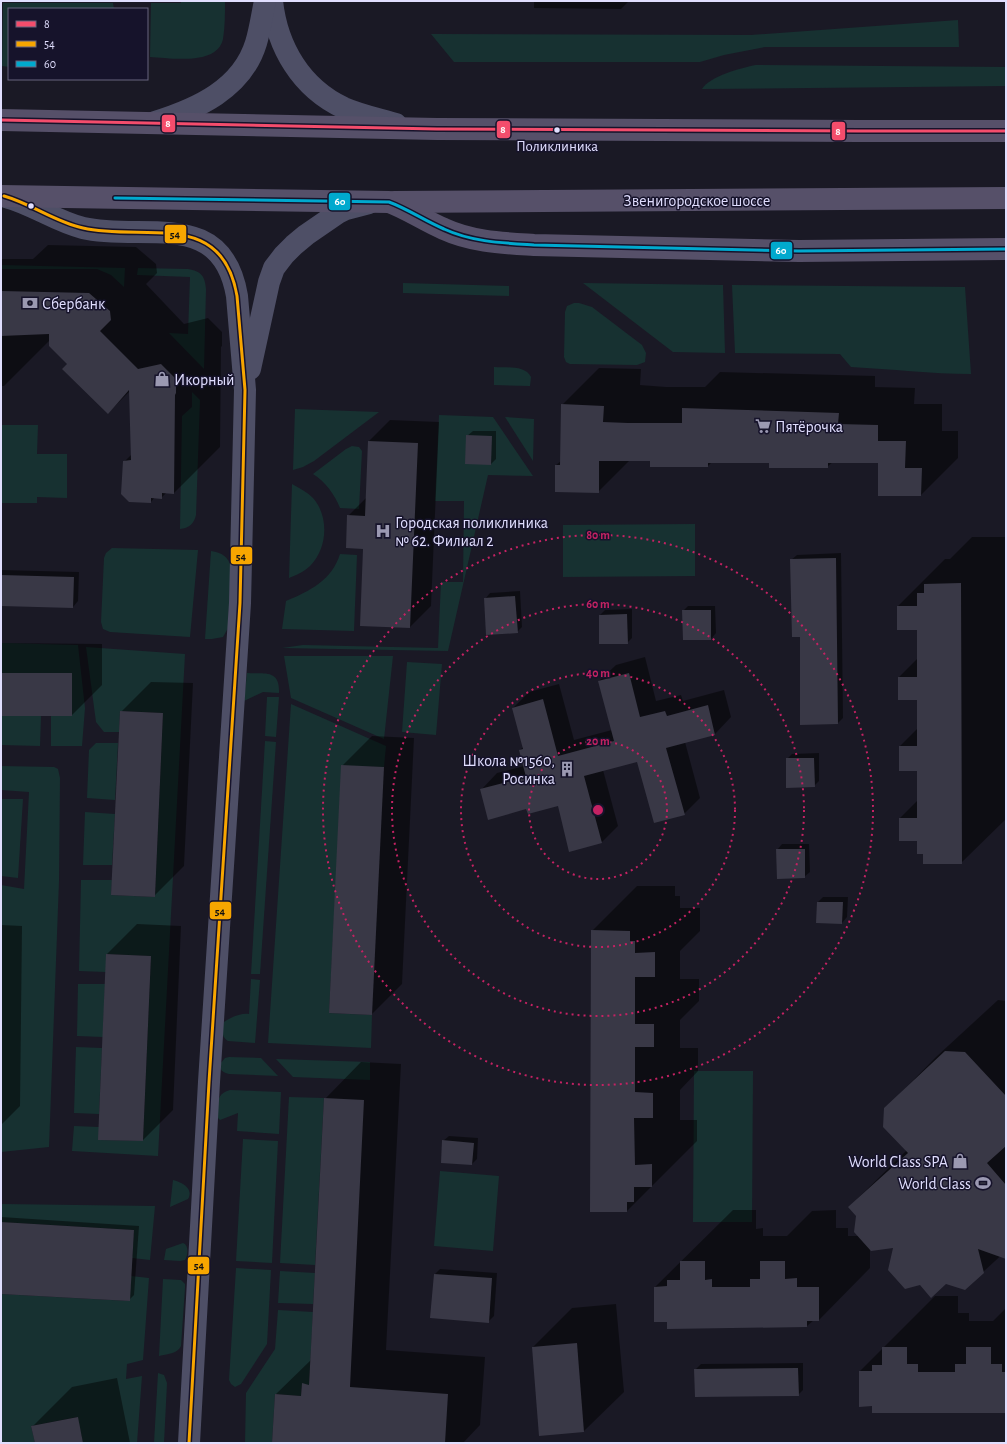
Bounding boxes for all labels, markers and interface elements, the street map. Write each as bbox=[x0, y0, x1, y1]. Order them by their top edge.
legend bbox=[8, 8, 148, 80]
text: 8 bbox=[44, 18, 50, 30]
text: 54 bbox=[44, 38, 55, 50]
text: 60 bbox=[44, 58, 56, 70]
line badge: 8 bbox=[161, 114, 176, 133]
text: 8 bbox=[165, 118, 171, 129]
line badge: 8 bbox=[496, 120, 511, 139]
line badge: 8 bbox=[831, 121, 846, 141]
text: 8 bbox=[500, 124, 506, 135]
marker: Поликлиника bbox=[552, 125, 562, 135]
text: 8 bbox=[835, 126, 841, 137]
place label: Поликлиника bbox=[516, 139, 598, 154]
line badge: 60 bbox=[328, 192, 351, 211]
street label: Звенигородское шоссе bbox=[624, 193, 770, 209]
text: 60 bbox=[334, 196, 346, 207]
unlabelled marker bbox=[26, 201, 36, 211]
line badge: 54 bbox=[164, 224, 187, 244]
text: 54 bbox=[170, 229, 181, 240]
line badge: 60 bbox=[770, 241, 793, 260]
text: 60 bbox=[775, 245, 787, 256]
bank icon: Сбербанк bbox=[21, 294, 39, 312]
place label: Сбербанк bbox=[42, 296, 106, 312]
shop icon: Икорный bbox=[153, 370, 171, 388]
place label: Икорный bbox=[174, 372, 235, 388]
supermarket icon: Пятёрочка bbox=[754, 417, 772, 435]
place label: Пятёрочка bbox=[775, 419, 843, 435]
place label: Городская поликлиника № 62. Филиал 2 bbox=[395, 515, 548, 549]
hospital icon: Городская поликлиника № 62. Филиал 2 bbox=[374, 522, 392, 540]
text: 80 m bbox=[586, 529, 610, 541]
line badge: 54 bbox=[230, 546, 253, 565]
text: 54 bbox=[236, 551, 247, 562]
text: 60 m bbox=[586, 598, 610, 610]
text: 40 m bbox=[586, 667, 610, 679]
text: 20 m bbox=[586, 735, 610, 747]
place label: Школа №1560, Росинка bbox=[462, 753, 555, 787]
building icon: Школа №1560, Росинка bbox=[558, 760, 576, 778]
centre of rings bbox=[591, 803, 605, 817]
line badge: 54 bbox=[209, 901, 232, 920]
text: 54 bbox=[215, 906, 226, 917]
shop icon: World Class SPA bbox=[951, 1152, 969, 1170]
place label: World Class SPA bbox=[848, 1154, 948, 1170]
sports icon: World Class bbox=[974, 1174, 992, 1192]
place label: World Class bbox=[898, 1176, 971, 1192]
line badge: 54 bbox=[187, 1256, 210, 1275]
text: 54 bbox=[194, 1260, 205, 1271]

